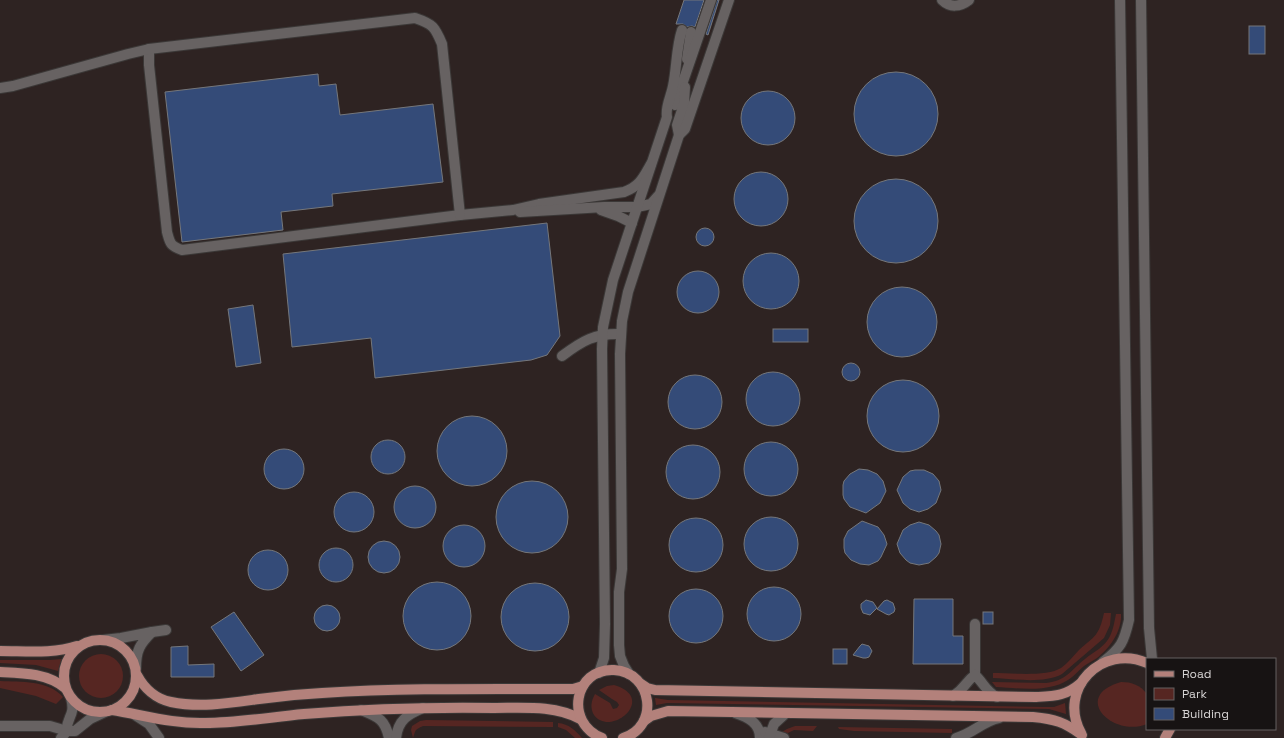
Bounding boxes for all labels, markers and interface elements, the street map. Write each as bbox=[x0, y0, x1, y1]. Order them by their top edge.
legend bbox=[1146, 658, 1276, 730]
text: Road bbox=[1182, 666, 1211, 682]
text: Park bbox=[1182, 686, 1207, 702]
text: Building bbox=[1182, 706, 1229, 722]

